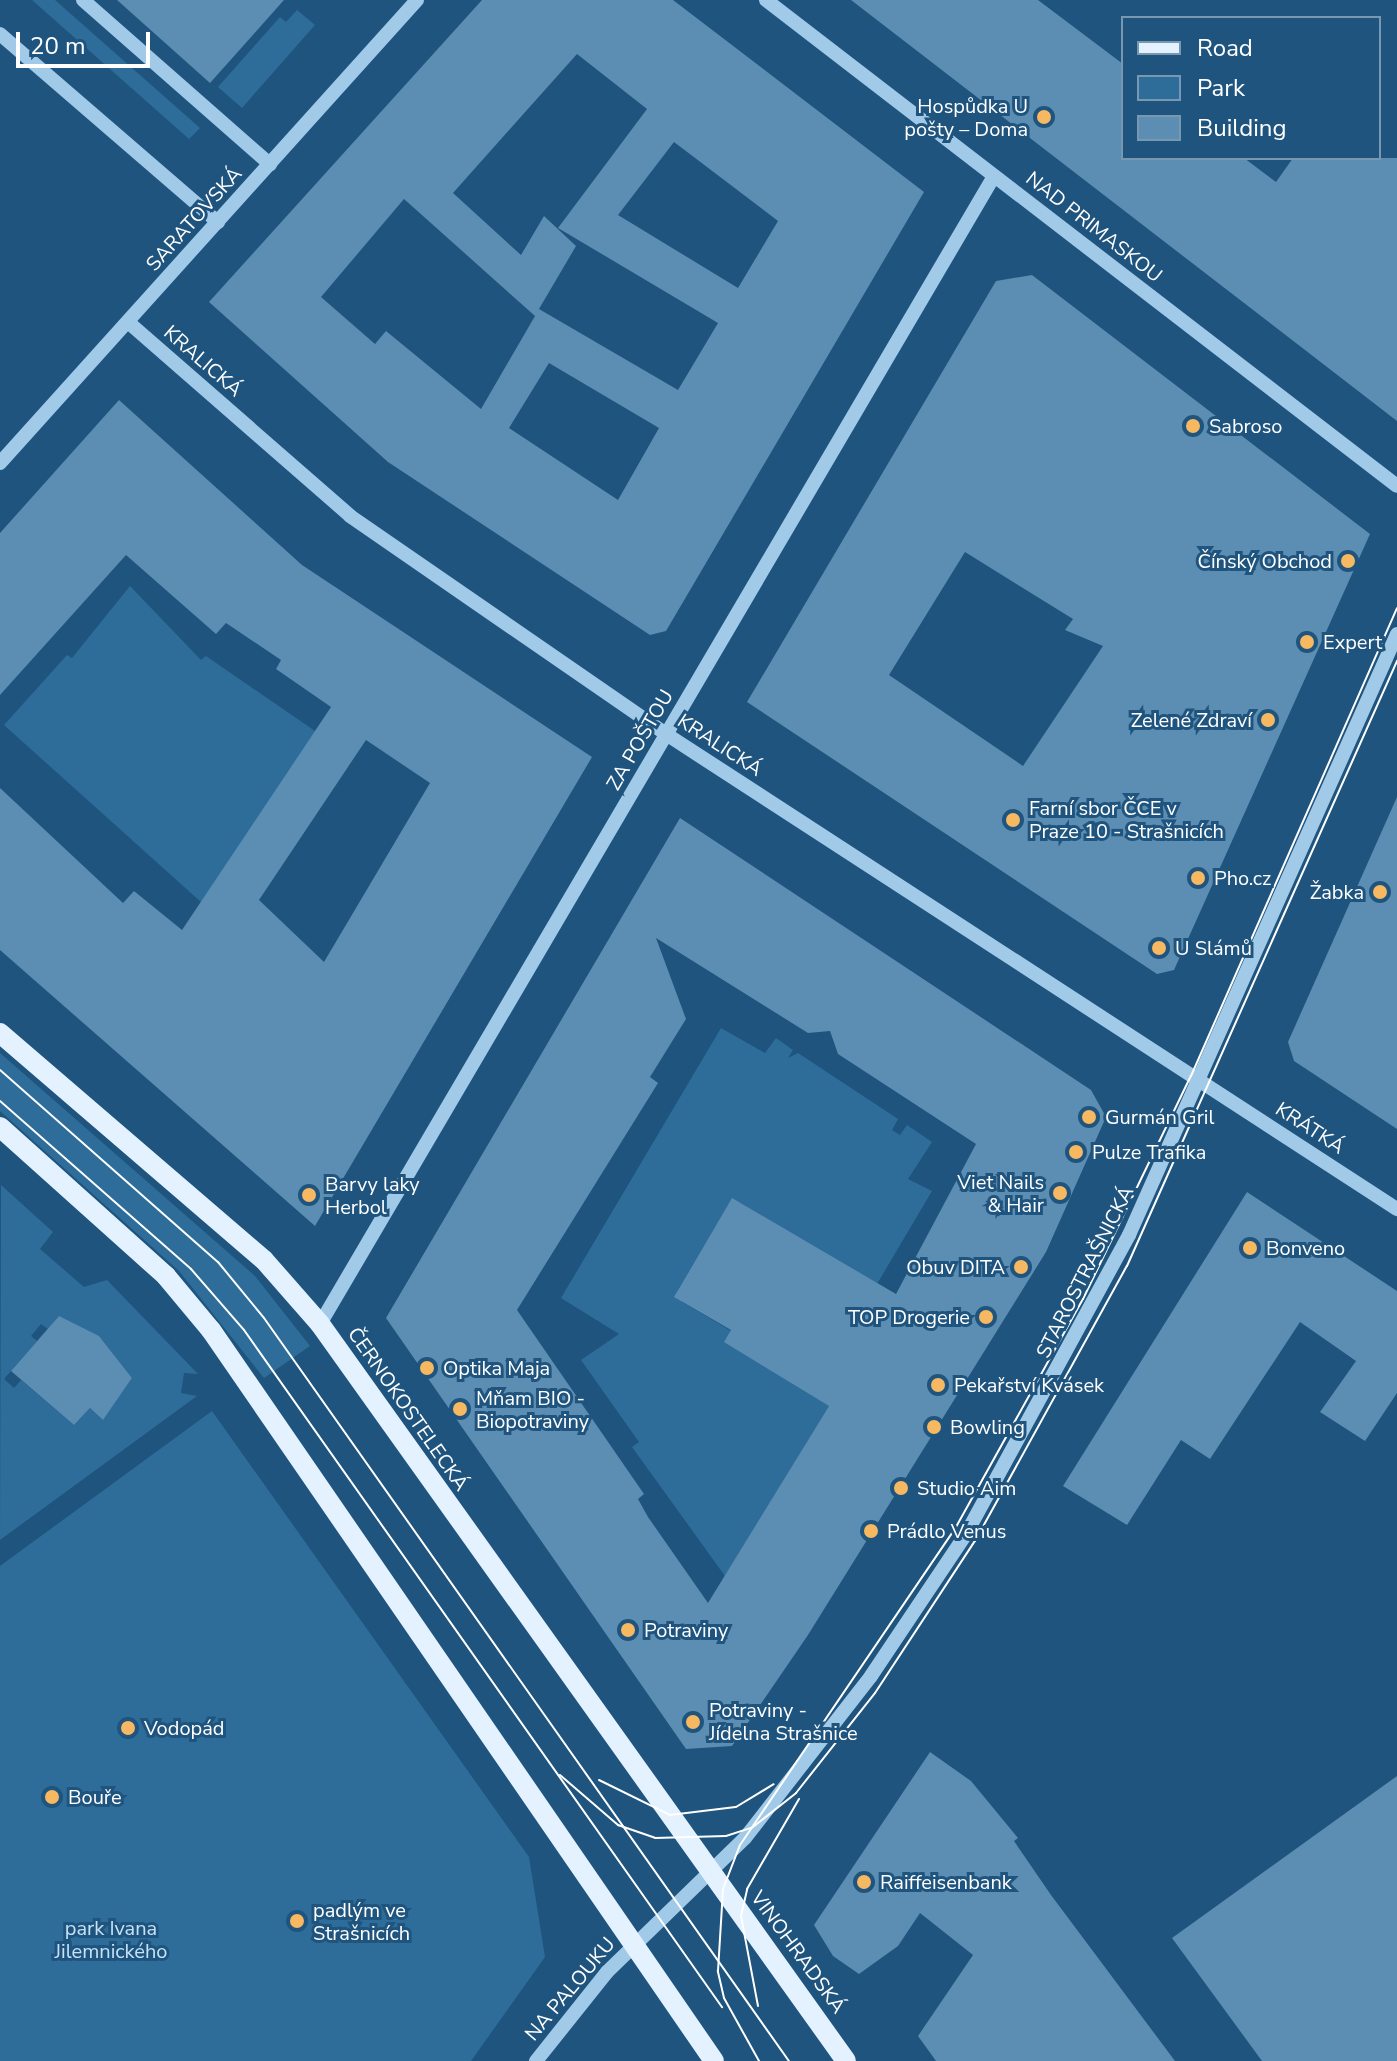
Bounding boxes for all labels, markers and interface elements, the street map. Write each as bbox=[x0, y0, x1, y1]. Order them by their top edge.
scale bar bbox=[20, 16, 154, 66]
legend bbox=[1121, 16, 1381, 160]
text: 20 m bbox=[30, 30, 86, 62]
text: Road bbox=[1197, 32, 1253, 64]
text: Park bbox=[1197, 72, 1245, 104]
place label: Hospůdka U pošty – Doma bbox=[904, 94, 1028, 141]
marker: Hospůdka U pošty – Doma bbox=[1035, 108, 1053, 126]
text: Building bbox=[1197, 112, 1287, 144]
street label: SARATOVSKÁ bbox=[141, 162, 247, 276]
street label: NAD PRIMASKOU bbox=[1021, 166, 1167, 288]
street label: KRALICKÁ bbox=[159, 320, 247, 402]
place label: Sabroso bbox=[1209, 414, 1282, 438]
marker: Sabroso bbox=[1184, 417, 1202, 435]
place label: Čínský Obchod bbox=[1197, 549, 1332, 573]
marker: Čínský Obchod bbox=[1339, 552, 1357, 570]
place label: Expert bbox=[1323, 630, 1382, 654]
marker: Expert bbox=[1298, 633, 1316, 651]
street label: ZA POŠTOU bbox=[602, 685, 678, 795]
place label: Zelené Zdraví bbox=[1131, 708, 1252, 732]
street label: KRALICKÁ bbox=[673, 709, 767, 781]
marker: Zelené Zdraví bbox=[1259, 711, 1277, 729]
place label: Farní sbor ČCE v Praze 10 - Strašnicích bbox=[1029, 796, 1224, 843]
marker: Farní sbor ČCE v Praze 10 - Strašnicích bbox=[1004, 811, 1022, 829]
place label: Pho.cz bbox=[1214, 866, 1271, 890]
marker: Pho.cz bbox=[1189, 869, 1207, 887]
place label: Žabka bbox=[1310, 880, 1364, 904]
marker: Žabka bbox=[1371, 883, 1389, 901]
place label: U Slámů bbox=[1175, 936, 1252, 960]
marker: U Slámů bbox=[1150, 939, 1168, 957]
street label: KRÁTKÁ bbox=[1271, 1097, 1349, 1159]
place label: Gurmán Gril bbox=[1105, 1105, 1214, 1129]
marker: Gurmán Gril bbox=[1080, 1108, 1098, 1126]
place label: Pulze Trafika bbox=[1092, 1140, 1206, 1164]
marker: Pulze Trafika bbox=[1067, 1143, 1085, 1161]
place label: Viet Nails & Hair bbox=[957, 1170, 1044, 1217]
place label: Barvy laky Herbol bbox=[325, 1172, 419, 1219]
street label: STAROSTRAŠNICKÁ bbox=[1031, 1182, 1139, 1362]
marker: Viet Nails & Hair bbox=[1051, 1184, 1069, 1202]
marker: Barvy laky Herbol bbox=[300, 1186, 318, 1204]
place label: Bonveno bbox=[1266, 1236, 1345, 1260]
marker: Bonveno bbox=[1241, 1239, 1259, 1257]
place label: Obuv DITA bbox=[906, 1255, 1005, 1279]
marker: Obuv DITA bbox=[1012, 1258, 1030, 1276]
place label: TOP Drogerie bbox=[848, 1305, 970, 1329]
marker: TOP Drogerie bbox=[977, 1308, 995, 1326]
street label: ČERNOKOSTELECKÁ bbox=[343, 1323, 473, 1495]
place label: Optika Maja bbox=[443, 1356, 550, 1380]
marker: Optika Maja bbox=[418, 1359, 436, 1377]
place label: Pekařství Kvásek bbox=[954, 1373, 1104, 1397]
marker: Pekařství Kvásek bbox=[929, 1376, 947, 1394]
place label: Mňam BIO - Biopotraviny bbox=[476, 1386, 589, 1433]
marker: Mňam BIO - Biopotraviny bbox=[451, 1400, 469, 1418]
place label: Bowling bbox=[950, 1415, 1025, 1439]
marker: Bowling bbox=[925, 1418, 943, 1436]
place label: Studio Aim bbox=[917, 1476, 1016, 1500]
marker: Studio Aim bbox=[892, 1479, 910, 1497]
place label: Prádlo Venus bbox=[887, 1519, 1006, 1543]
marker: Prádlo Venus bbox=[862, 1522, 880, 1540]
place label: Potraviny bbox=[644, 1618, 728, 1642]
marker: Potraviny bbox=[619, 1621, 637, 1639]
place label: Potraviny - Jídelna Strašnice bbox=[709, 1698, 858, 1745]
marker: Potraviny - Jídelna Strašnice bbox=[684, 1713, 702, 1731]
place label: Vodopád bbox=[144, 1716, 224, 1740]
marker: Vodopád bbox=[119, 1719, 137, 1737]
place label: Bouře bbox=[68, 1785, 122, 1809]
marker: Bouře bbox=[43, 1788, 61, 1806]
place label: Raiffeisenbank bbox=[880, 1870, 1012, 1894]
marker: Raiffeisenbank bbox=[855, 1873, 873, 1891]
street label: VINOHRADSKÁ bbox=[745, 1886, 851, 2018]
place label: padlým ve Strašnicích bbox=[313, 1898, 410, 1945]
marker: padlým ve Strašnicích bbox=[288, 1912, 306, 1930]
park label: park Ivana Jilemnického bbox=[55, 1917, 167, 1964]
street label: NA PALOUKU bbox=[520, 1933, 620, 2045]

